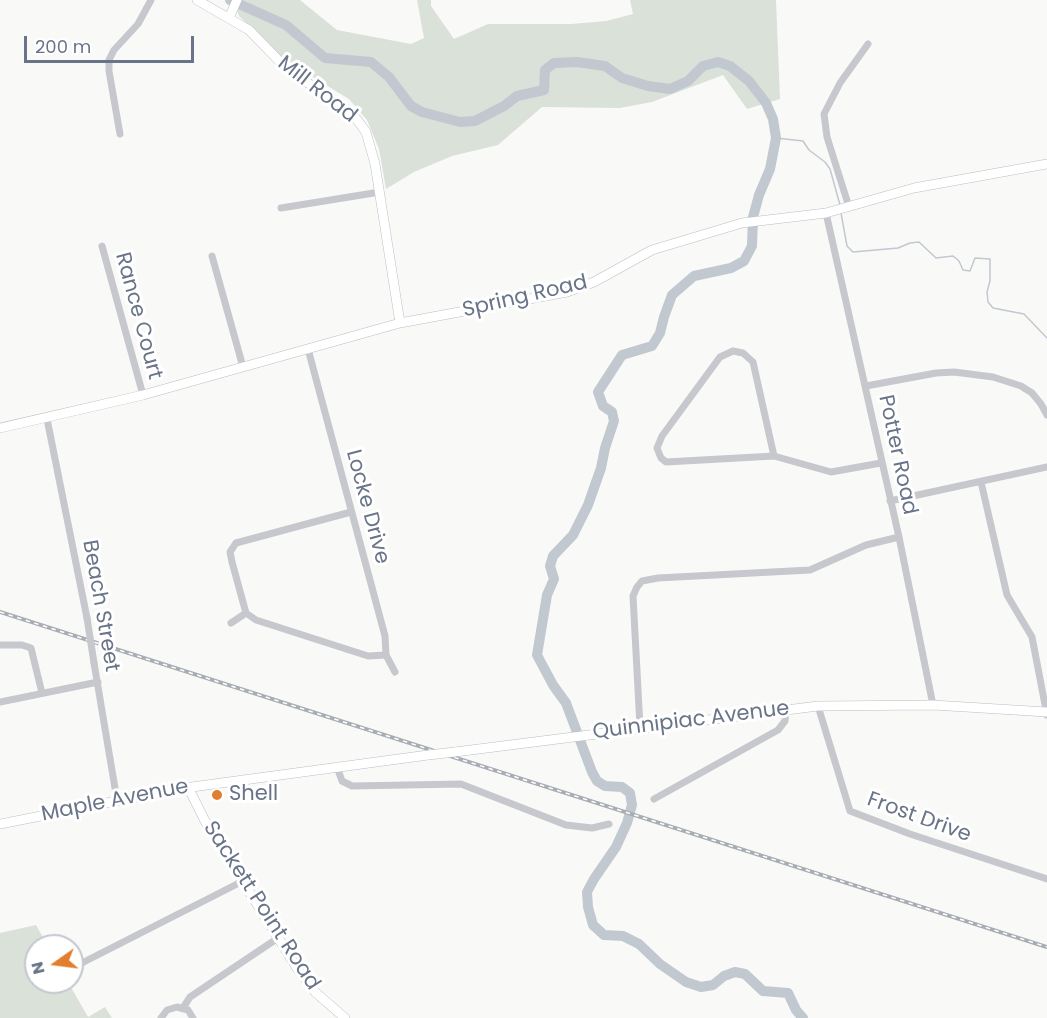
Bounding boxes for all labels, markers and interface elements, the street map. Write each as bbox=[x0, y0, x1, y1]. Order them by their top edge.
scale bar bbox=[27, 24, 196, 62]
text: 200 m bbox=[35, 34, 91, 59]
street label: Mill Road bbox=[272, 51, 362, 129]
street label: Rance Court bbox=[109, 250, 167, 382]
street label: Spring Road bbox=[460, 270, 590, 324]
street label: Potter Road bbox=[872, 393, 922, 517]
street label: Locke Drive bbox=[340, 447, 394, 567]
street label: Beach Street bbox=[76, 538, 124, 674]
street label: Quinnipiac Avenue bbox=[591, 696, 791, 746]
street label: Maple Avenue bbox=[39, 774, 191, 828]
place label: Shell bbox=[229, 782, 278, 808]
marker: Shell bbox=[210, 788, 224, 802]
street label: Frost Drive bbox=[864, 788, 974, 848]
street label: Sackett Point Road bbox=[197, 817, 325, 995]
north arrow bbox=[24, 934, 84, 994]
text: N bbox=[25, 959, 51, 977]

